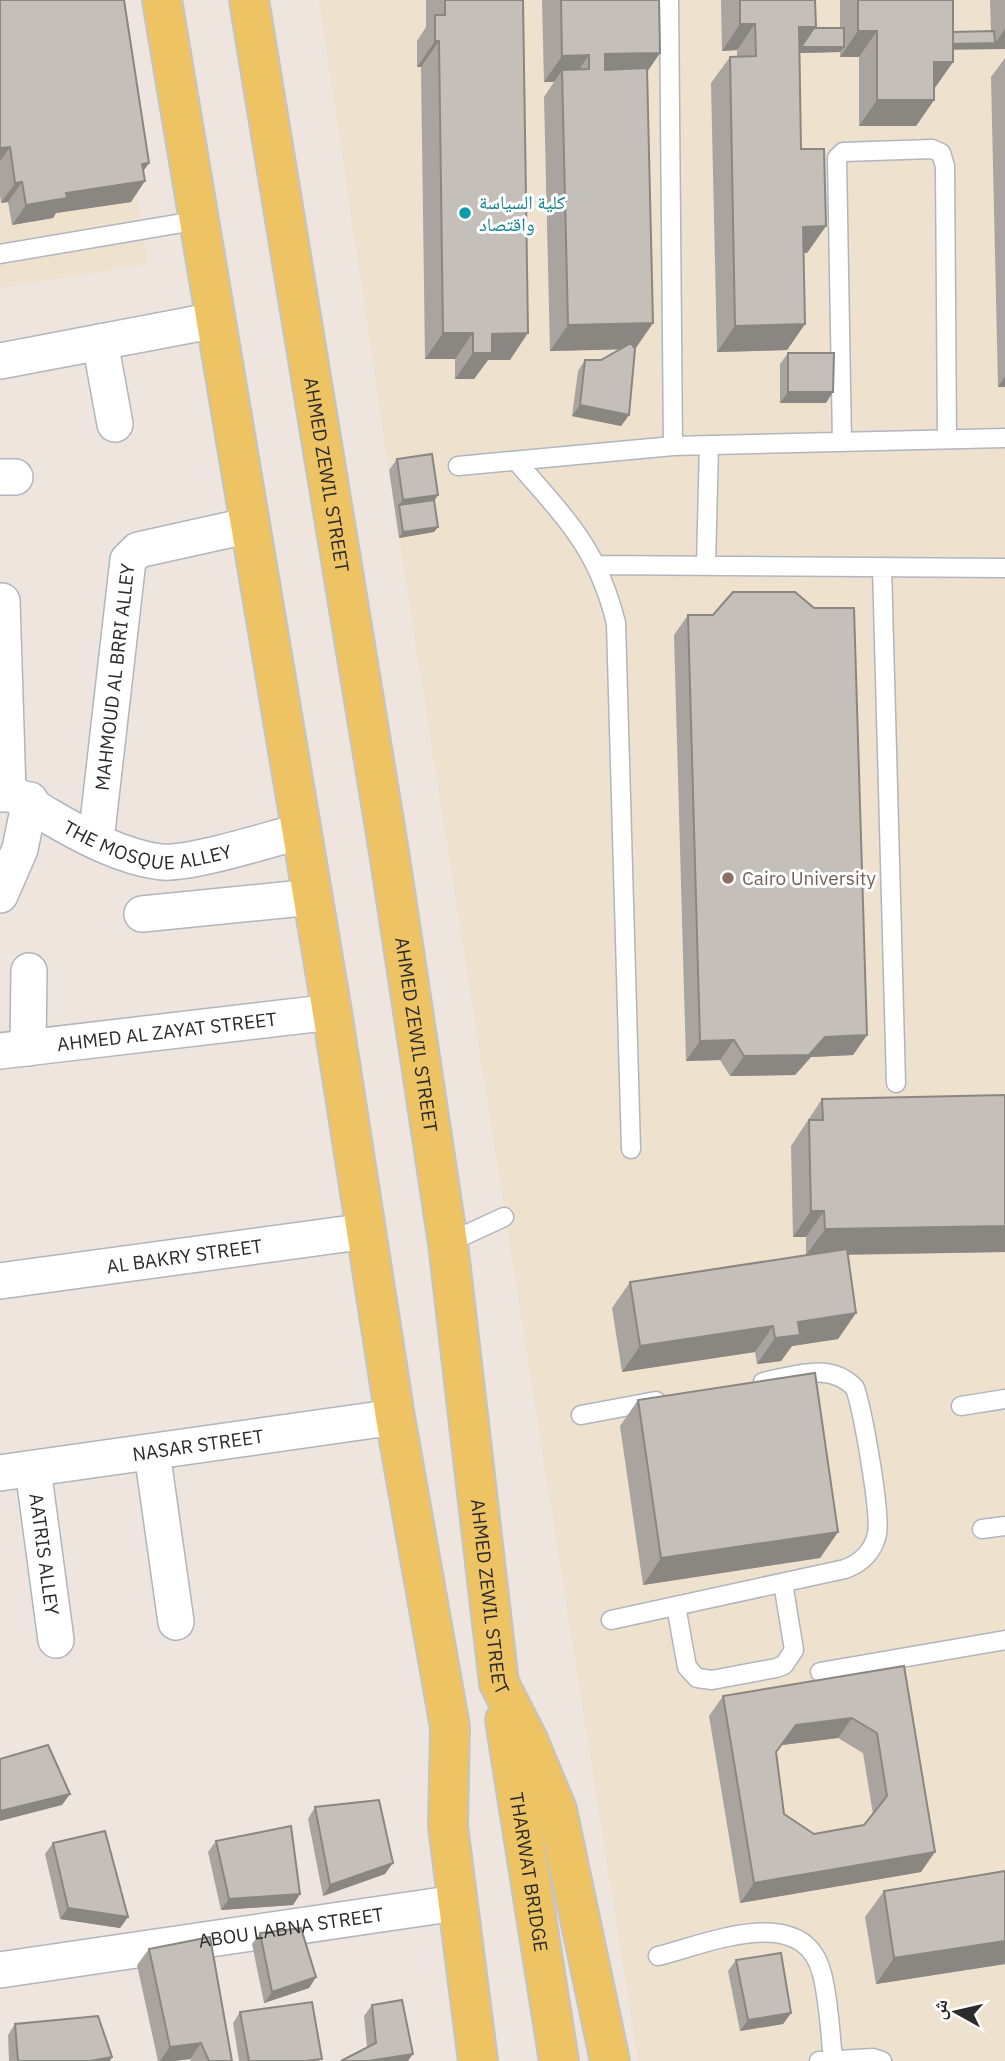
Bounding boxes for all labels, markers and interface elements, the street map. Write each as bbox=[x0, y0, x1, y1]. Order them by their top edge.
place label: كلية السياسة واقتصاد bbox=[479, 190, 565, 236]
marker: كلية السياسة واقتصاد bbox=[457, 205, 473, 221]
street label: AHMED ZEWIL STREET bbox=[299, 376, 355, 574]
street label: MAHMOUD AL BRRI ALLEY bbox=[90, 562, 140, 792]
street label: THE MOSQUE ALLEY bbox=[59, 815, 235, 874]
place label: Cairo University bbox=[742, 866, 876, 890]
marker: Cairo University bbox=[720, 870, 736, 886]
street label: AHMED ZEWIL STREET bbox=[390, 935, 443, 1134]
street label: AHMED AL ZAYAT STREET bbox=[56, 1007, 278, 1056]
street label: AL BAKRY STREET bbox=[105, 1233, 264, 1278]
street label: NASAR STREET bbox=[131, 1424, 265, 1466]
street label: AATRIS ALLEY bbox=[24, 1492, 65, 1617]
street label: AHMED ZEWIL STREET bbox=[466, 1498, 515, 1699]
street label: THARWAT BRIDGE bbox=[505, 1791, 554, 1953]
street label: ABOU LABNA STREET bbox=[197, 1902, 385, 1953]
north arrow bbox=[921, 1977, 991, 2047]
text: ش bbox=[926, 1998, 952, 2021]

